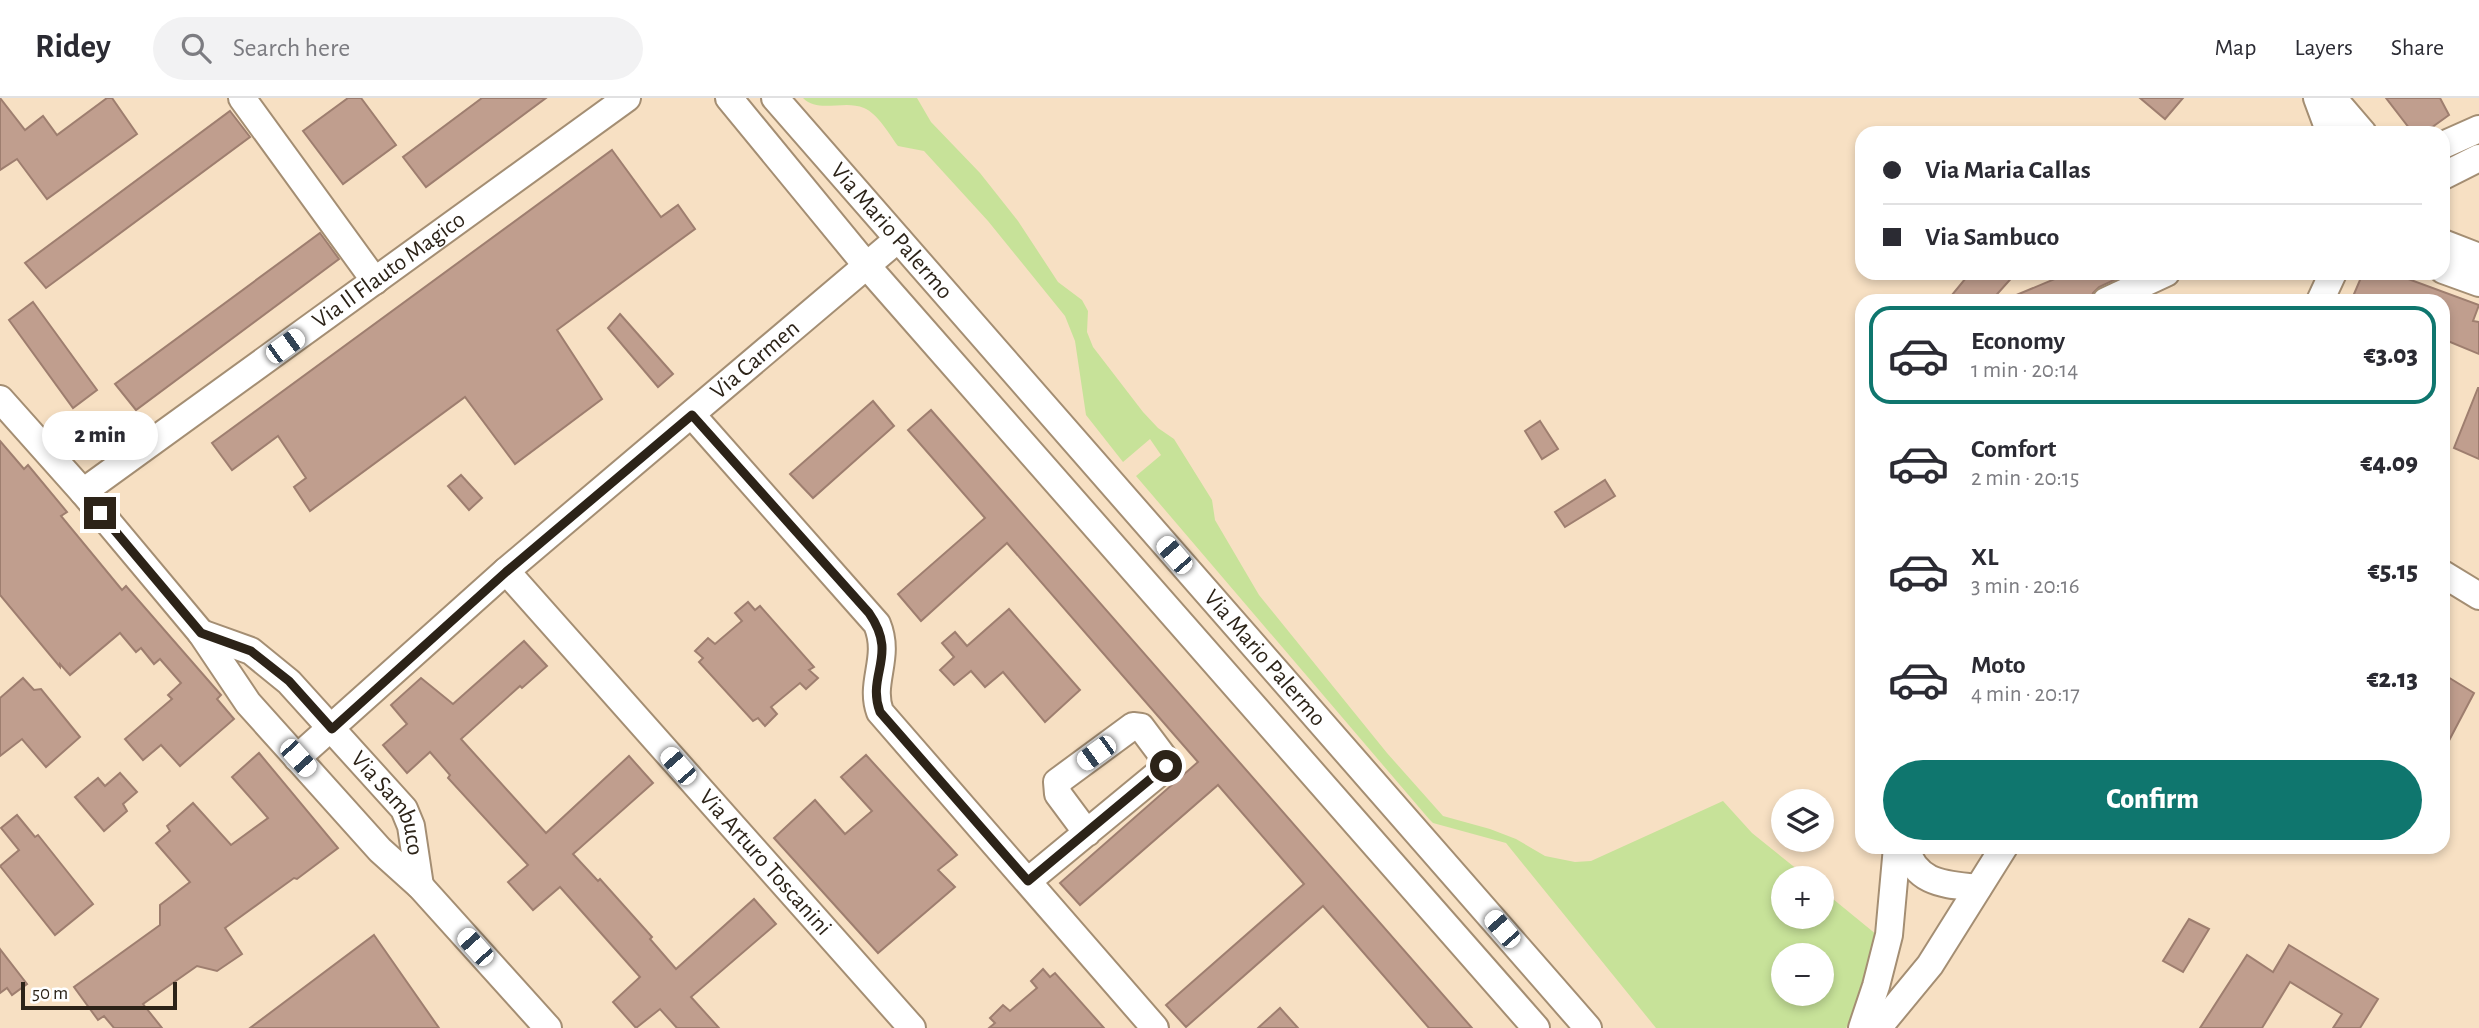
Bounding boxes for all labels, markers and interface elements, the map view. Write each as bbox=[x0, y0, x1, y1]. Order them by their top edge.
search box bbox=[153, 17, 643, 80]
icon: search bbox=[177, 29, 215, 67]
text: Ridey bbox=[35, 31, 111, 64]
text: Search here bbox=[233, 35, 350, 61]
text: Map bbox=[2214, 36, 2256, 60]
text: Layers bbox=[2294, 36, 2353, 60]
text: Share bbox=[2391, 36, 2444, 60]
text: Via Maria Callas bbox=[1925, 157, 2091, 183]
street label: Via Mario Palermo bbox=[826, 159, 957, 304]
street label: Via Il Flauto Magico bbox=[308, 207, 470, 333]
text: Via Sambuco bbox=[1925, 224, 2059, 250]
street label: Via Carmen bbox=[706, 316, 804, 404]
icon: car bbox=[1887, 324, 1950, 387]
car bbox=[262, 325, 309, 367]
text: Economy bbox=[1971, 328, 2065, 354]
text: €3.03 bbox=[2364, 342, 2418, 368]
text: 1 min · 20:14 bbox=[1971, 359, 2078, 382]
callout: 2 min bbox=[42, 412, 158, 460]
text: 2 min bbox=[74, 424, 126, 447]
icon: car bbox=[1887, 432, 1950, 495]
text: Comfort bbox=[1971, 436, 2056, 462]
text: €4.09 bbox=[2361, 450, 2418, 476]
text: 2 min · 20:15 bbox=[1971, 467, 2079, 490]
route end bbox=[84, 497, 116, 529]
car bbox=[1153, 532, 1196, 578]
icon: car bbox=[1887, 540, 1950, 603]
text: XL bbox=[1971, 544, 1998, 570]
text: €5.15 bbox=[2368, 558, 2418, 584]
text: 3 min · 20:16 bbox=[1971, 575, 2080, 598]
street label: Via Mario Palermo bbox=[1199, 585, 1330, 731]
icon: car bbox=[1887, 648, 1950, 711]
text: Moto bbox=[1971, 652, 2026, 678]
text: €2.13 bbox=[2367, 666, 2418, 692]
text: 4 min · 20:17 bbox=[1971, 683, 2080, 706]
car bbox=[1073, 732, 1120, 774]
car bbox=[277, 735, 320, 781]
car bbox=[657, 743, 700, 789]
street label: Via Sambuco bbox=[346, 747, 427, 857]
route start bbox=[1150, 750, 1182, 782]
button: Confirm bbox=[1883, 760, 2422, 840]
street label: Via Arturo Toscanini bbox=[694, 785, 836, 940]
map controls bbox=[1771, 789, 1834, 1006]
button: layers bbox=[1771, 789, 1834, 852]
button: + bbox=[1771, 866, 1834, 929]
car bbox=[1481, 906, 1524, 952]
car bbox=[454, 924, 497, 970]
button: − bbox=[1771, 943, 1834, 1006]
scale bar bbox=[21, 979, 177, 1011]
text: 50 m bbox=[32, 984, 68, 1003]

